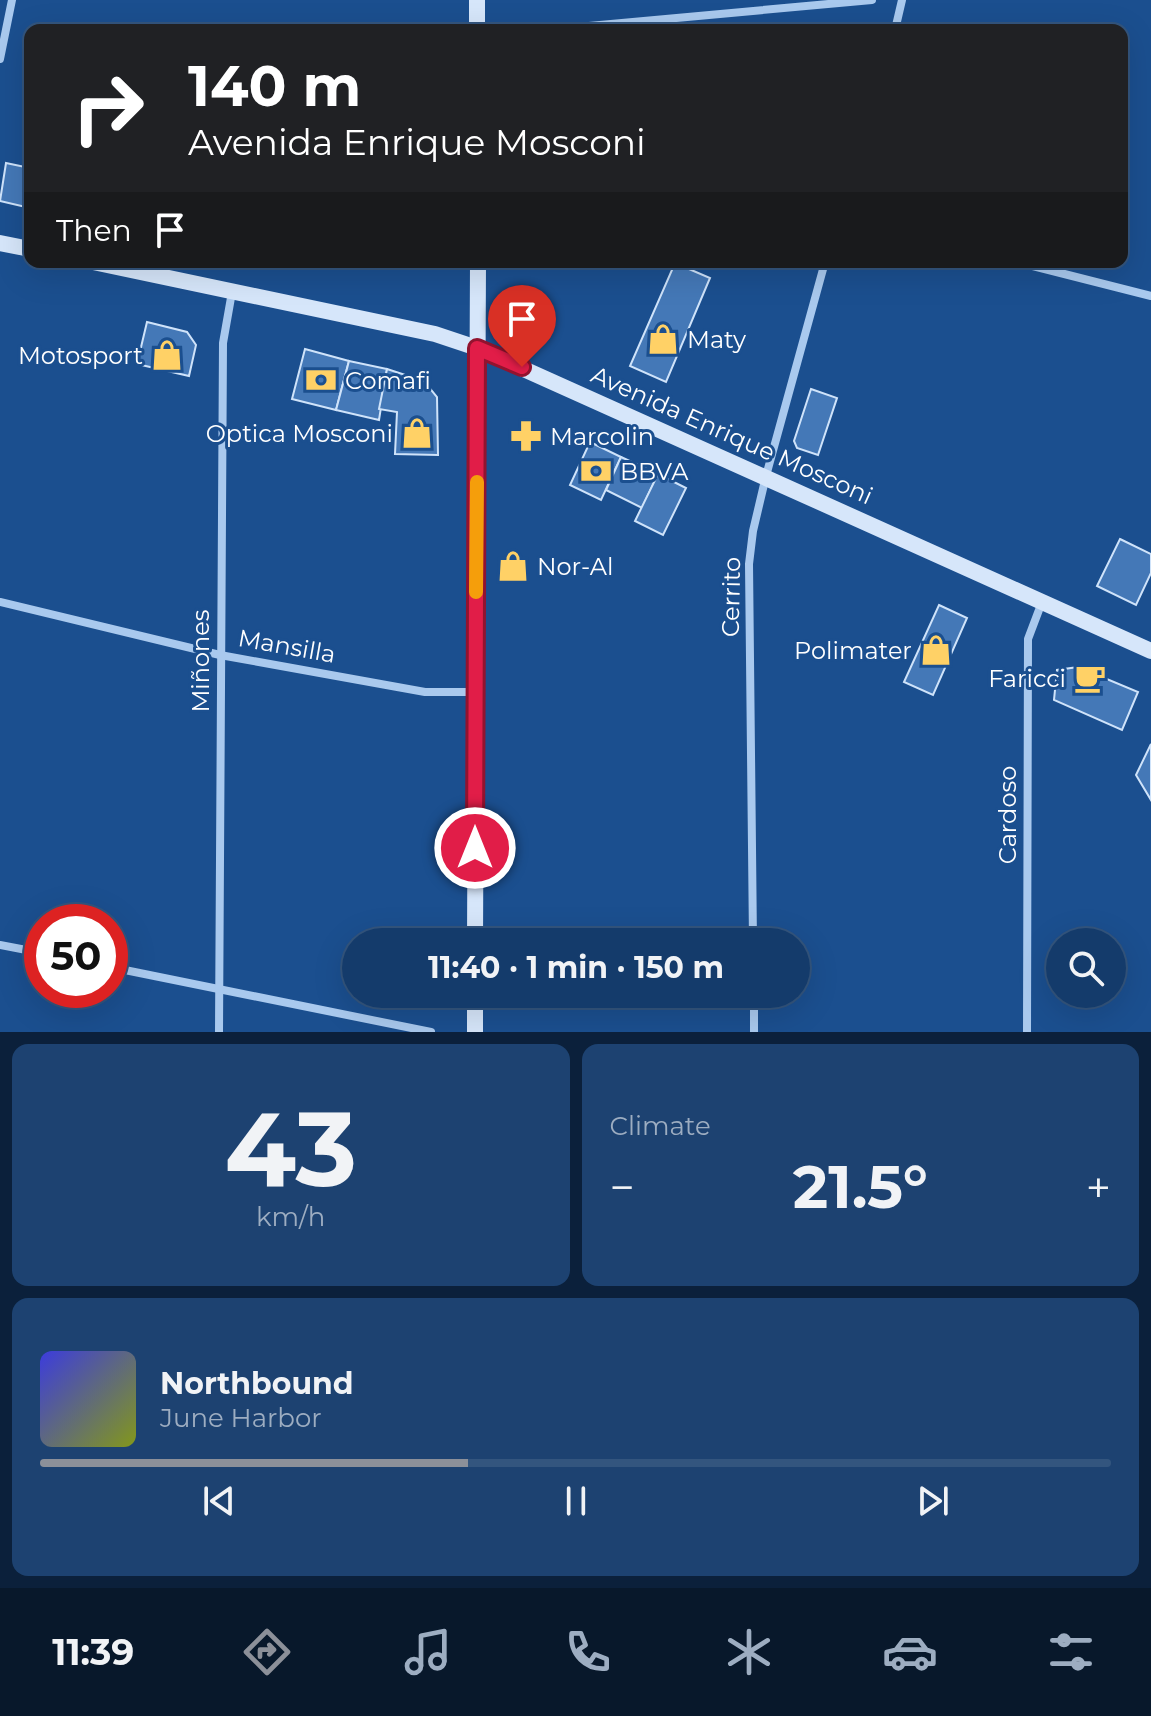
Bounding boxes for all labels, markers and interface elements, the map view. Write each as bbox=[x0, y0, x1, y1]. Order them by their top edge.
text: 140 m bbox=[188, 52, 361, 120]
icon: right bbox=[56, 56, 160, 160]
text: Avenida Enrique Mosconi bbox=[188, 120, 646, 164]
icon: arrive bbox=[148, 208, 192, 252]
text: Then bbox=[56, 212, 132, 249]
pin bbox=[488, 285, 556, 367]
icon: arrive bbox=[500, 297, 544, 341]
shop icon: Maty bbox=[646, 322, 680, 356]
place label: Maty bbox=[687, 325, 746, 354]
shop icon: Motosport bbox=[150, 338, 184, 372]
place label: Motosport bbox=[18, 341, 143, 370]
street label: Avenida Enrique Mosconi bbox=[587, 360, 877, 510]
bank icon: Comafi bbox=[304, 363, 338, 397]
place label: Comafi bbox=[345, 366, 431, 395]
shop icon: Optica Mosconi bbox=[400, 416, 434, 450]
place label: Optica Mosconi bbox=[206, 419, 393, 448]
pharmacy icon: Marcolin bbox=[509, 419, 543, 453]
place label: Marcolin bbox=[550, 422, 654, 451]
bank icon: BBVA bbox=[579, 454, 613, 488]
place label: BBVA bbox=[620, 457, 689, 486]
shop icon: Nor-Al bbox=[496, 549, 530, 583]
place label: Nor-Al bbox=[537, 552, 613, 581]
street label: Cerrito bbox=[716, 557, 746, 637]
street label: Miñones bbox=[186, 609, 215, 713]
street label: Mansilla bbox=[236, 623, 338, 669]
shop icon: Polimater bbox=[919, 633, 953, 667]
place label: Polimater bbox=[794, 636, 912, 665]
cafe icon: Faricci bbox=[1073, 661, 1107, 695]
place label: Faricci bbox=[988, 664, 1066, 693]
street label: Cardoso bbox=[993, 766, 1022, 864]
position arrow bbox=[433, 806, 517, 890]
speed limit sign: 50 bbox=[24, 904, 128, 1008]
map controls bbox=[1046, 928, 1126, 1008]
button: search bbox=[1046, 928, 1126, 1008]
text: 11:40 · 1 min · 150 m bbox=[428, 949, 724, 986]
text: 43 bbox=[224, 1085, 357, 1212]
text: Climate bbox=[610, 1110, 711, 1142]
text: 21.5° bbox=[793, 1150, 928, 1223]
text: − bbox=[610, 1160, 635, 1214]
text: + bbox=[1086, 1160, 1111, 1214]
text: km/h bbox=[256, 1201, 325, 1233]
text: Northbound bbox=[160, 1365, 354, 1402]
text: June Harbor bbox=[160, 1402, 322, 1434]
icon: previous bbox=[197, 1479, 241, 1523]
icon: pause bbox=[554, 1479, 598, 1523]
icon: next bbox=[911, 1479, 955, 1523]
icon: directions bbox=[239, 1624, 295, 1680]
icon: music bbox=[400, 1624, 456, 1680]
icon: phone bbox=[560, 1624, 616, 1680]
icon: climate bbox=[721, 1624, 777, 1680]
icon: car bbox=[882, 1624, 938, 1680]
icon: filters bbox=[1043, 1624, 1099, 1680]
text: 11:39 bbox=[52, 1630, 134, 1674]

